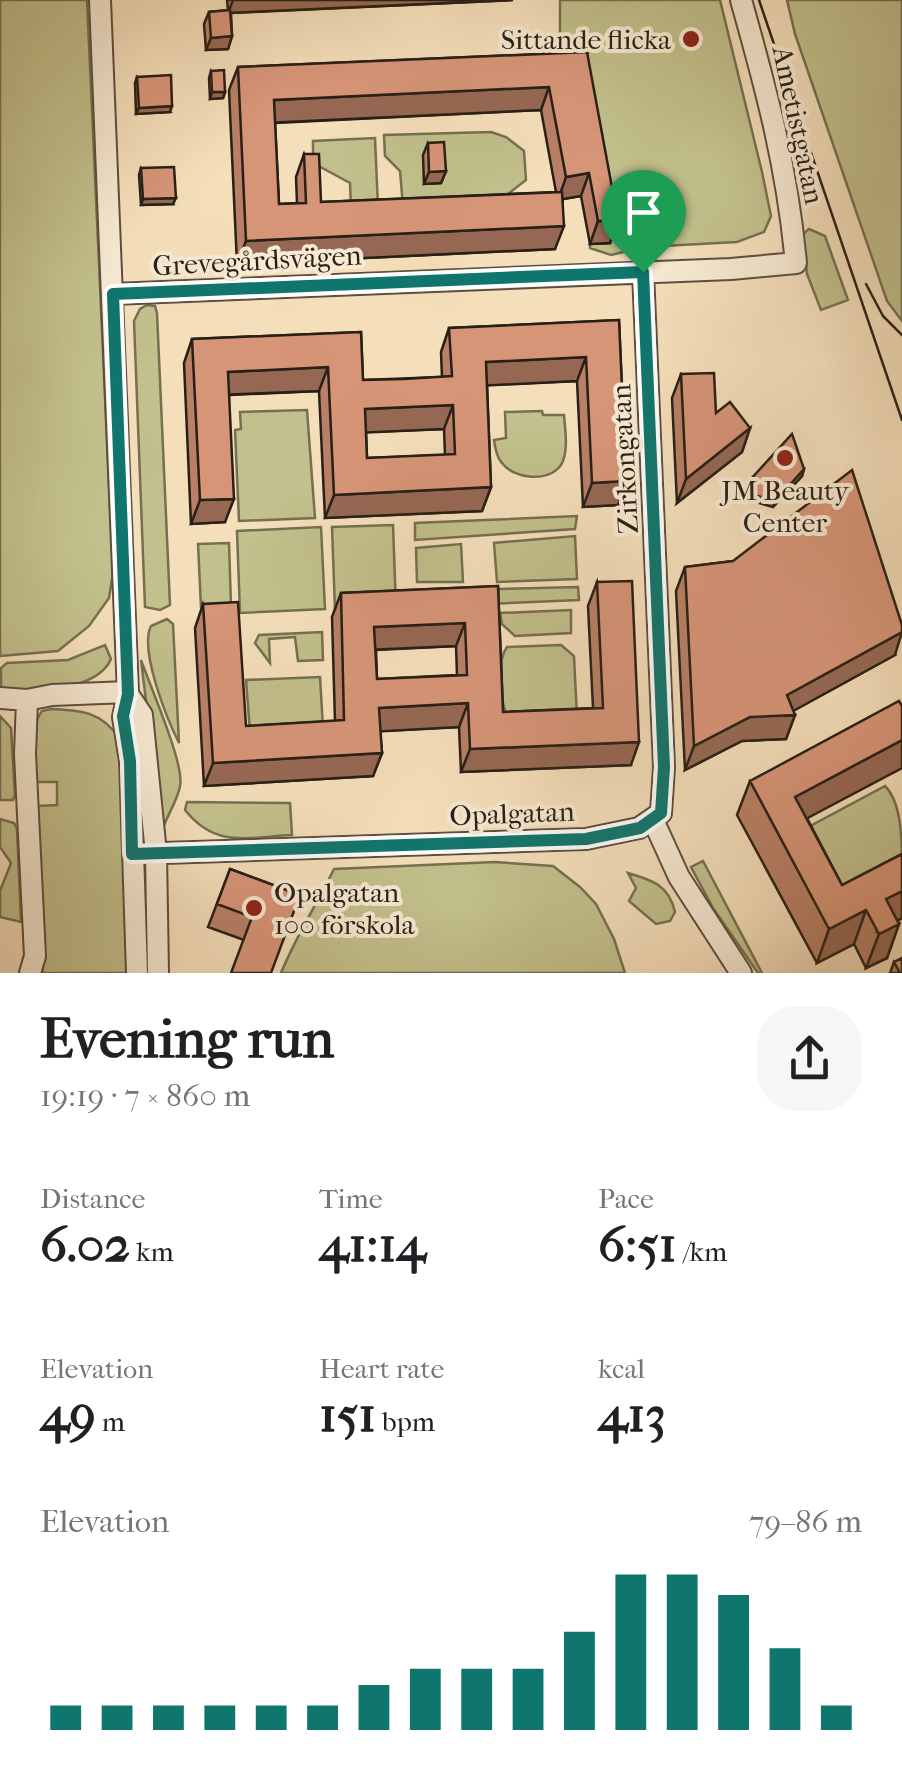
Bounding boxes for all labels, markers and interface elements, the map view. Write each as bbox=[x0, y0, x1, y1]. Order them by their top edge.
place label: Sittande flicka bbox=[501, 23, 672, 56]
marker: Sittande flicka bbox=[680, 28, 702, 50]
street label: Ametistgatan bbox=[765, 42, 831, 207]
pin bbox=[601, 170, 686, 273]
icon: arrive bbox=[616, 185, 671, 240]
street label: Grevegårdsvägen bbox=[152, 239, 362, 282]
street label: Zirkongatan bbox=[604, 383, 645, 535]
marker: JM Beauty Center bbox=[774, 447, 796, 469]
place label: JM Beauty Center bbox=[719, 474, 850, 539]
street label: Opalgatan bbox=[449, 795, 575, 832]
place label: Opalgatan 100 förskola bbox=[274, 876, 415, 941]
marker: Opalgatan 100 förskola bbox=[243, 897, 265, 919]
button: share bbox=[757, 1006, 862, 1111]
text: Evening run bbox=[40, 1007, 334, 1071]
text: 19:19 · 7 × 860 m bbox=[40, 1077, 250, 1114]
text: Distance bbox=[40, 1182, 145, 1215]
text: Time bbox=[319, 1182, 383, 1215]
text: Pace bbox=[598, 1182, 654, 1215]
text: 6.02 bbox=[40, 1215, 130, 1274]
text: 41:14 bbox=[319, 1215, 426, 1274]
text: 6:51 bbox=[598, 1215, 677, 1274]
text: km bbox=[130, 1235, 174, 1268]
text: /km bbox=[677, 1235, 727, 1268]
text: Elevation bbox=[40, 1352, 153, 1385]
text: Heart rate bbox=[319, 1352, 444, 1385]
text: kcal bbox=[598, 1352, 645, 1385]
text: 49 bbox=[40, 1385, 96, 1444]
text: 151 bbox=[319, 1385, 376, 1444]
text: 413 bbox=[598, 1385, 666, 1444]
text: m bbox=[96, 1405, 125, 1438]
text: bpm bbox=[376, 1405, 435, 1438]
text: Elevation bbox=[40, 1503, 169, 1540]
text: 79–86 m bbox=[749, 1503, 862, 1540]

